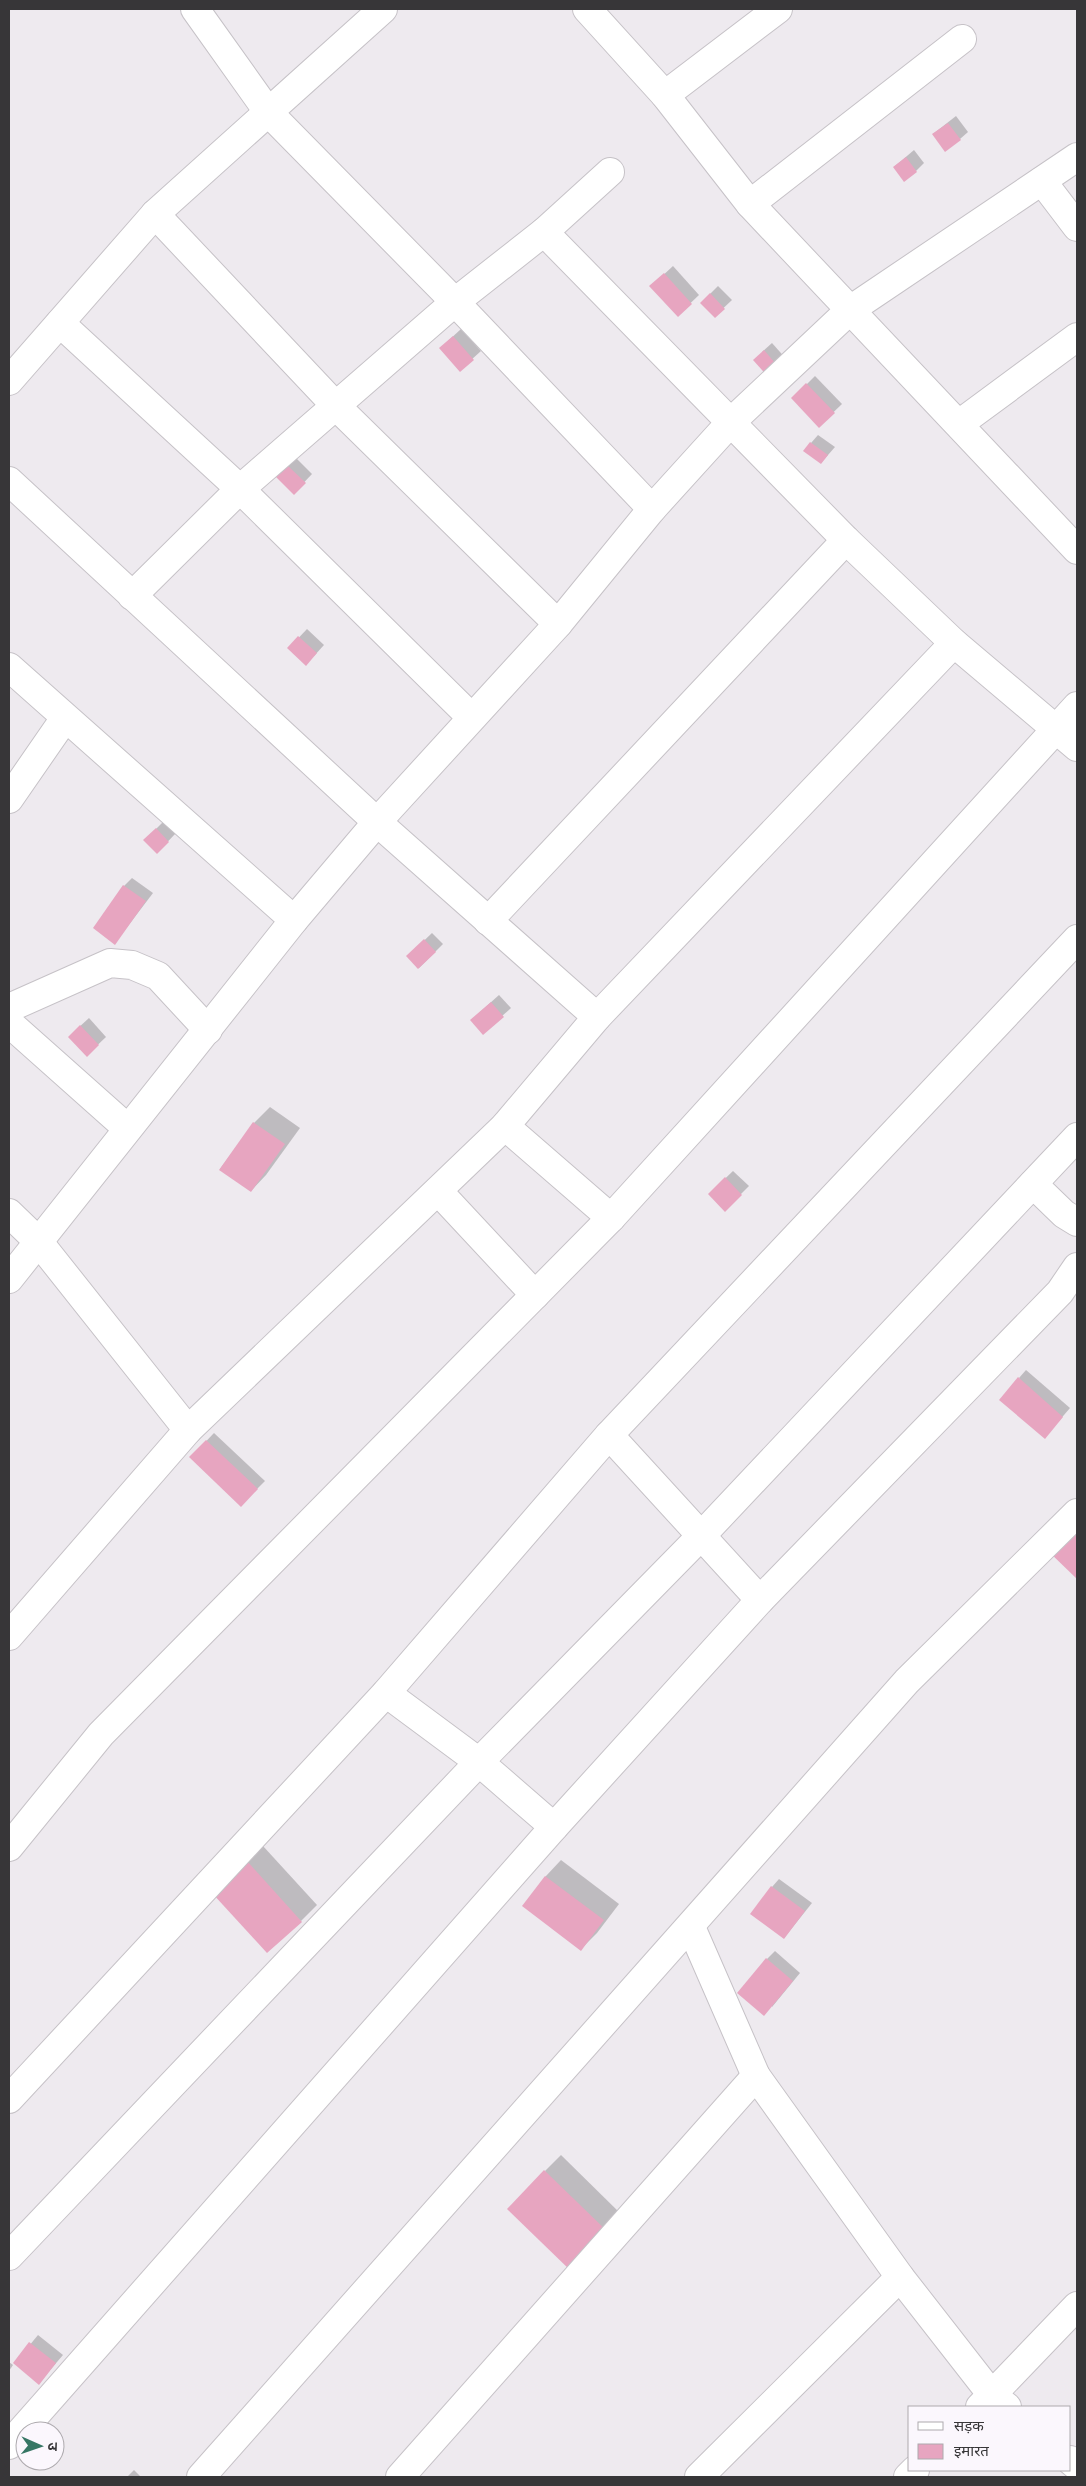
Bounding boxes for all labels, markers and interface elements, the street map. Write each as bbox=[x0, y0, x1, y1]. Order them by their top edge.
legend bbox=[908, 2406, 1071, 2471]
text: सड़क bbox=[954, 2416, 984, 2434]
north arrow bbox=[15, 2421, 65, 2471]
text: इमारत bbox=[954, 2441, 989, 2459]
text: उ bbox=[45, 2442, 62, 2452]

